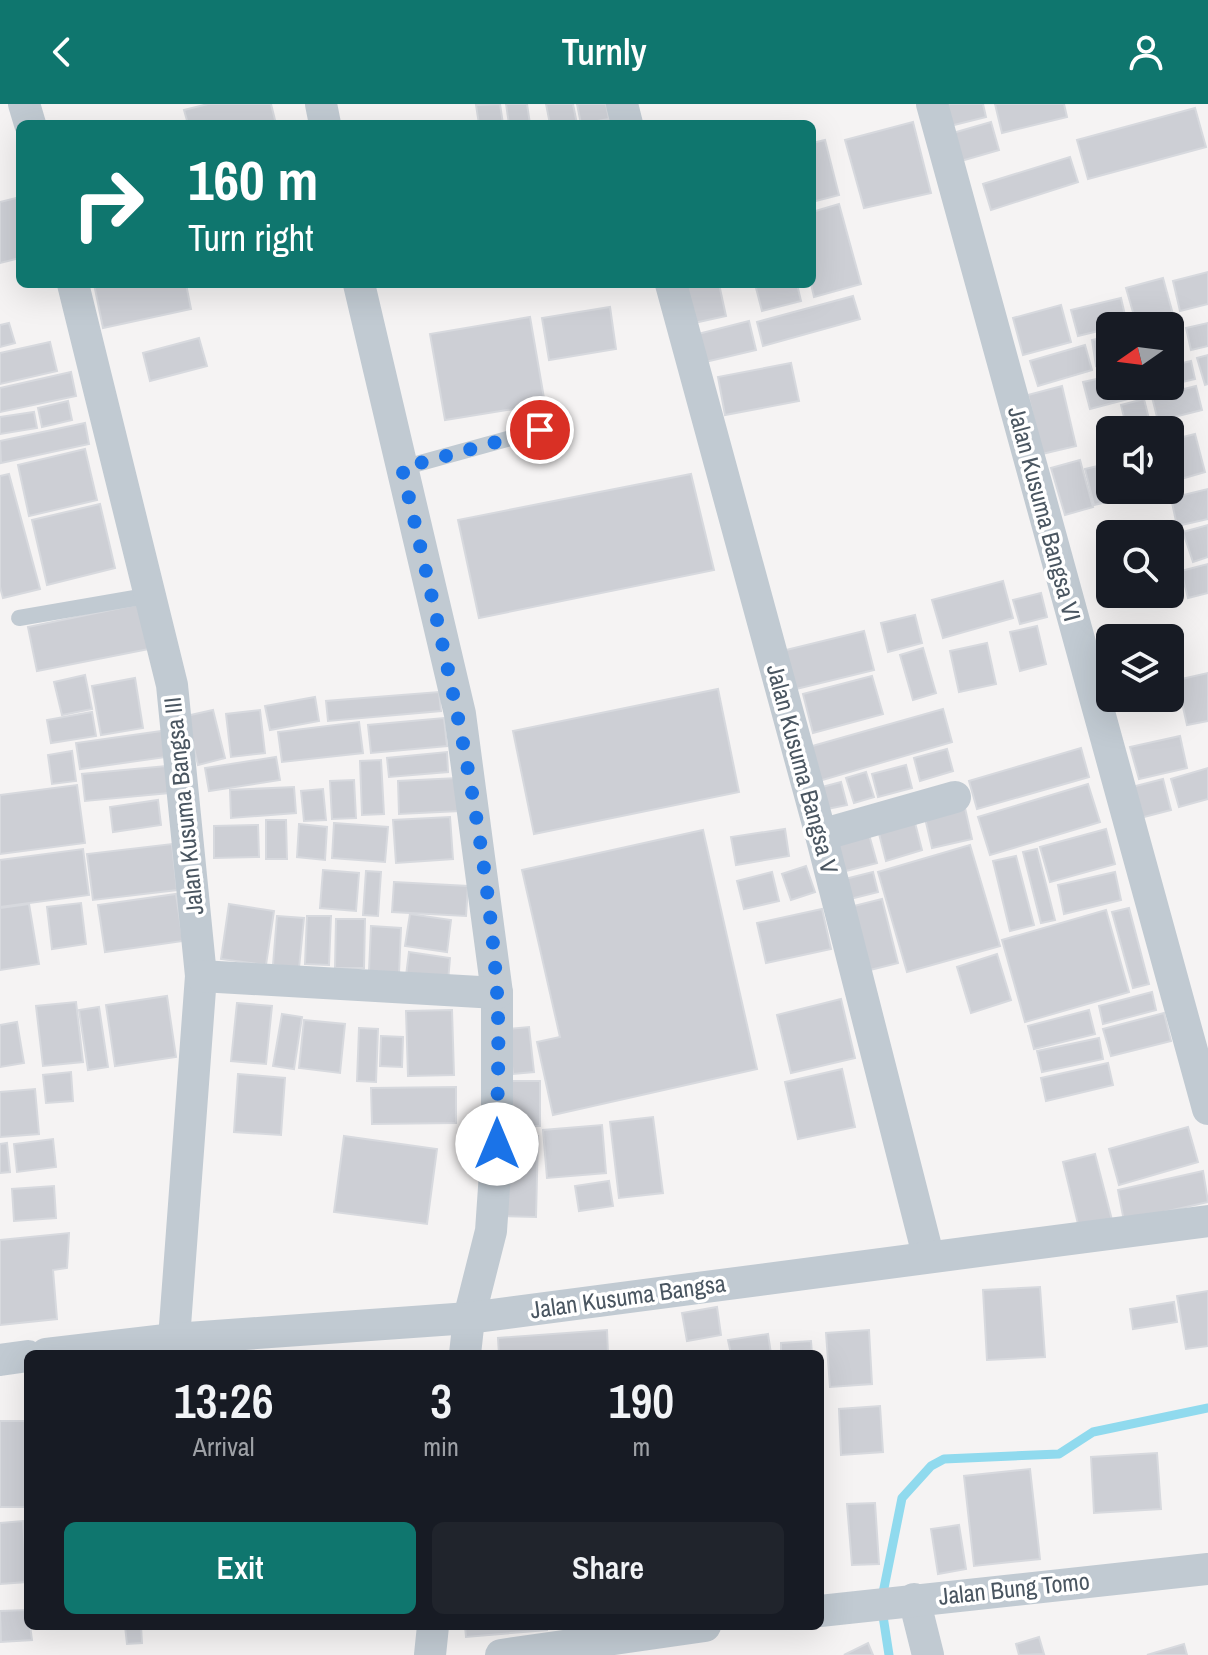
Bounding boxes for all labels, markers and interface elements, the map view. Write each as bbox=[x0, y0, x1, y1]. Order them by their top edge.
text: Turnly bbox=[561, 28, 647, 76]
icon: back bbox=[40, 30, 84, 74]
icon: person bbox=[1124, 30, 1168, 74]
text: 160 m bbox=[188, 142, 318, 217]
icon: right bbox=[56, 152, 160, 256]
text: Turn right bbox=[188, 214, 313, 262]
north arrow bbox=[1096, 312, 1184, 400]
map controls bbox=[1096, 312, 1184, 712]
pin bbox=[506, 396, 574, 464]
street label: Jalan Kusuma Bangsa VI bbox=[1001, 403, 1089, 625]
icon: arrive bbox=[518, 408, 562, 452]
button: sound bbox=[1096, 416, 1184, 504]
button: search bbox=[1096, 520, 1184, 608]
button: layers bbox=[1096, 624, 1184, 712]
street label: Jalan Kusuma Bangsa V bbox=[760, 661, 846, 877]
street label: Jalan Kusuma Bangsa III bbox=[156, 696, 210, 917]
position arrow bbox=[455, 1102, 539, 1186]
street label: Jalan Kusuma Bangsa bbox=[528, 1266, 728, 1326]
text: 13:26 bbox=[174, 1368, 274, 1433]
text: 3 bbox=[430, 1368, 452, 1433]
text: 190 bbox=[609, 1368, 674, 1433]
text: Arrival bbox=[193, 1429, 254, 1464]
text: min bbox=[423, 1429, 459, 1464]
text: m bbox=[633, 1429, 650, 1464]
button: Exit bbox=[64, 1522, 416, 1614]
button: Share bbox=[432, 1522, 784, 1614]
street label: Jalan Bung Tomo bbox=[937, 1564, 1091, 1612]

